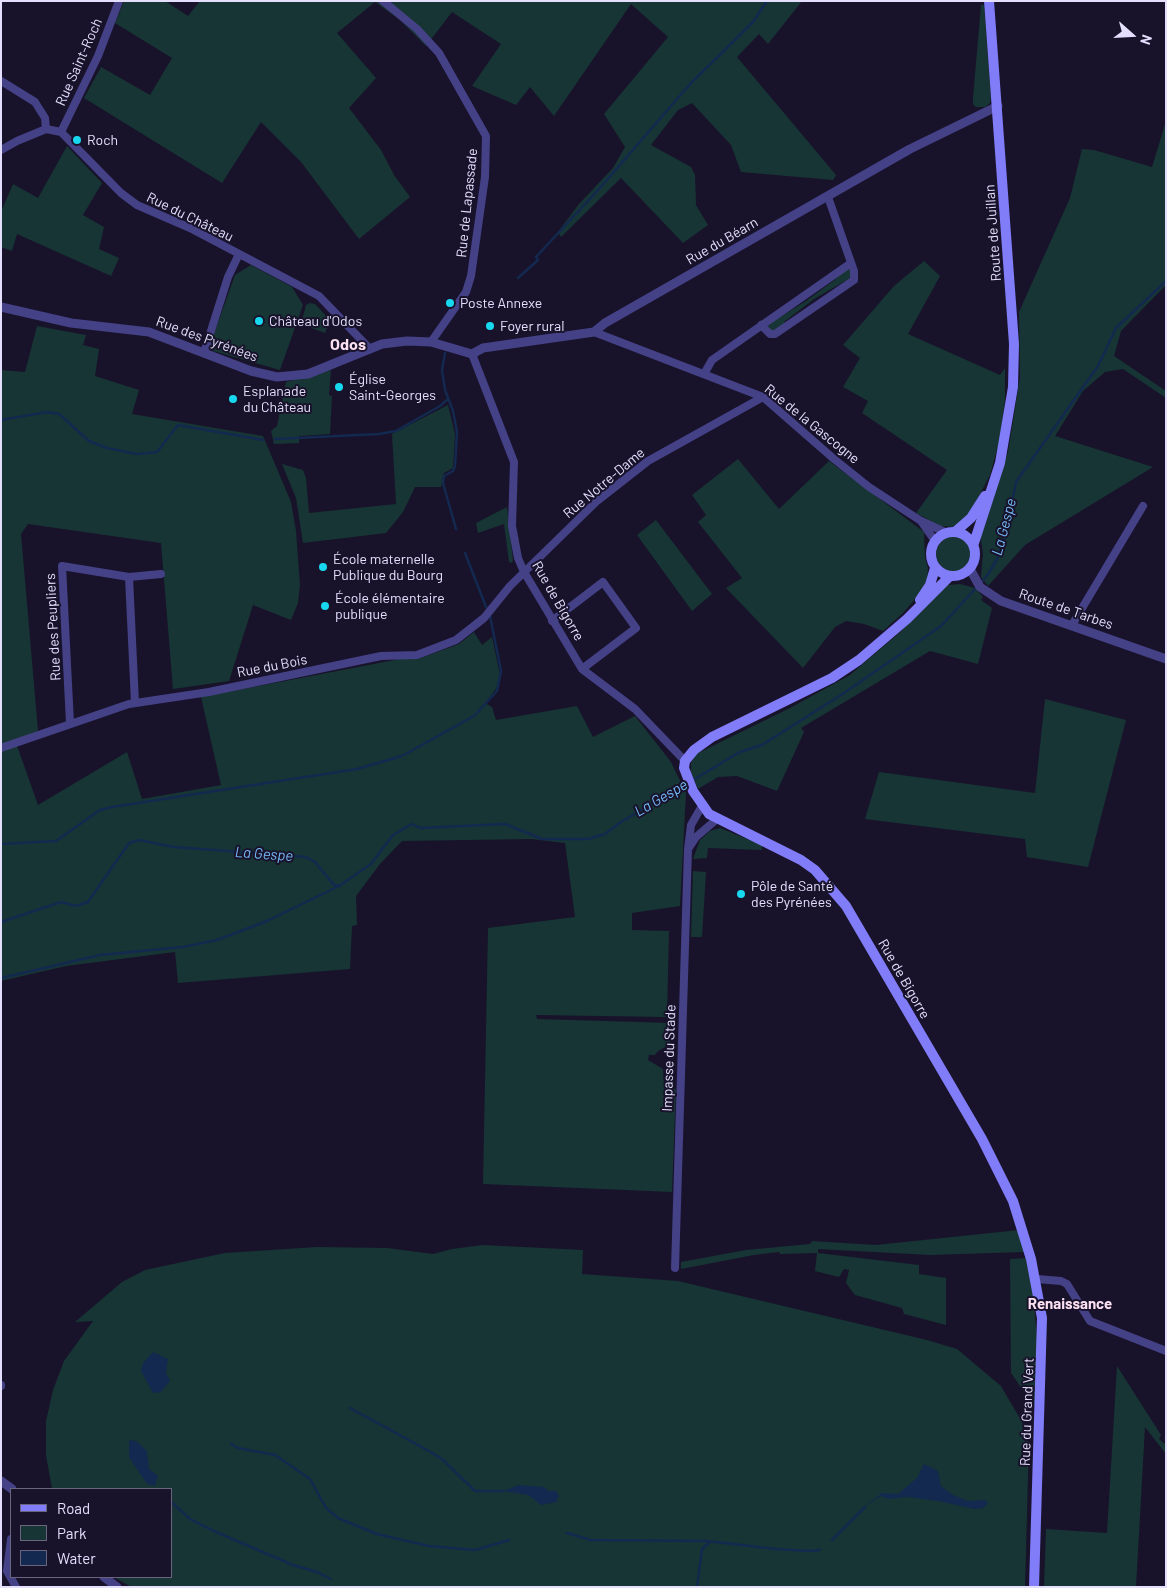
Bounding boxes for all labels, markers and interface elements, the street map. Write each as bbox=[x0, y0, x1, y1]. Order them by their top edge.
north arrow bbox=[1107, 10, 1157, 60]
street label: Rue Saint-Roch bbox=[52, 16, 106, 108]
text: N bbox=[1137, 33, 1156, 47]
place label: Roch bbox=[87, 132, 118, 148]
marker: Roch bbox=[71, 134, 83, 146]
street label: Rue de Lapassade bbox=[453, 148, 481, 258]
street label: Route de Juillan bbox=[981, 184, 1005, 282]
street label: Rue du Château bbox=[144, 189, 236, 245]
street label: Rue du Béarn bbox=[683, 214, 761, 268]
place label: Poste Annexe bbox=[460, 295, 542, 311]
marker: Poste Annexe bbox=[444, 297, 456, 309]
street label: Rue des Pyrénées bbox=[154, 313, 260, 365]
place label: Château d'Odos bbox=[269, 313, 362, 329]
marker: Château d'Odos bbox=[253, 315, 265, 327]
place label: Foyer rural bbox=[500, 318, 564, 334]
marker: Foyer rural bbox=[484, 320, 496, 332]
district label: Odos bbox=[330, 335, 366, 355]
place label: Église Saint-Georges bbox=[349, 371, 436, 404]
marker: Église Saint-Georges bbox=[333, 381, 345, 393]
street label: Rue de la Gascogne bbox=[761, 381, 863, 467]
place label: Esplanade du Château bbox=[243, 383, 311, 416]
marker: Esplanade du Château bbox=[227, 393, 239, 405]
street label: Rue Notre-Dame bbox=[560, 444, 648, 522]
water label: La Gespe bbox=[988, 496, 1020, 558]
place label: École maternelle Publique du Bourg bbox=[333, 551, 443, 584]
street label: Rue de Bigorre bbox=[528, 558, 588, 644]
marker: École maternelle Publique du Bourg bbox=[317, 561, 329, 573]
street label: Rue des Peupliers bbox=[42, 573, 64, 681]
street label: Route de Tarbes bbox=[1017, 585, 1115, 633]
place label: École élémentaire publique bbox=[335, 590, 445, 622]
marker: École élémentaire publique bbox=[319, 600, 331, 612]
street label: Rue du Bois bbox=[236, 651, 308, 681]
water label: La Gespe bbox=[631, 776, 691, 820]
water label: La Gespe bbox=[234, 843, 294, 865]
place label: Pôle de Santé des Pyrénées bbox=[751, 878, 833, 910]
marker: Pôle de Santé des Pyrénées bbox=[735, 888, 747, 900]
street label: Rue de Bigorre bbox=[874, 936, 934, 1022]
street label: Impasse du Stade bbox=[659, 1004, 679, 1112]
district label: Renaissance bbox=[1028, 1295, 1112, 1313]
street label: Rue du Grand Vert bbox=[1017, 1358, 1037, 1466]
legend bbox=[10, 1488, 172, 1578]
text: Road bbox=[57, 1499, 90, 1517]
text: Park bbox=[57, 1524, 86, 1542]
text: Water bbox=[57, 1549, 96, 1567]

